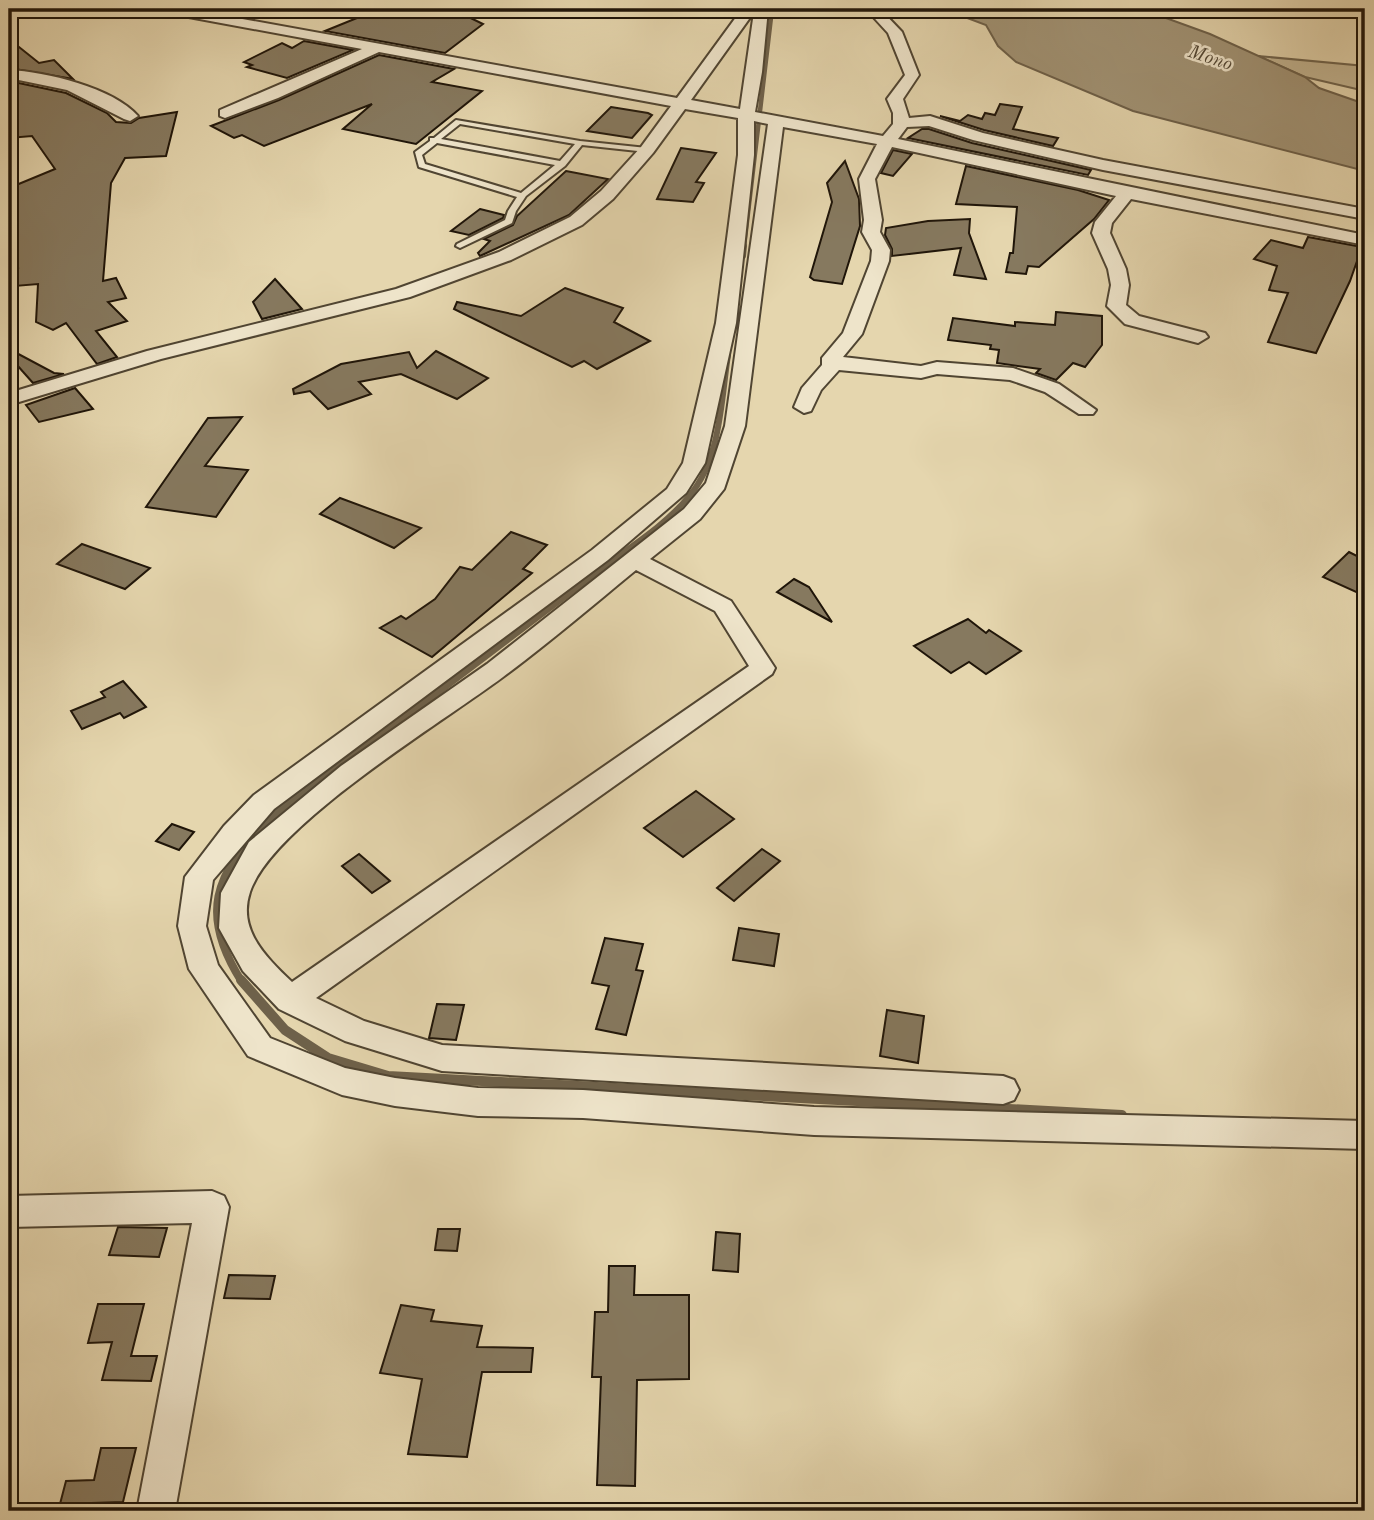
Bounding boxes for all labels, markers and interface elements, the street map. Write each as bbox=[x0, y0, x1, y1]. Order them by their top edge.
water label: Mono bbox=[1185, 43, 1235, 75]

